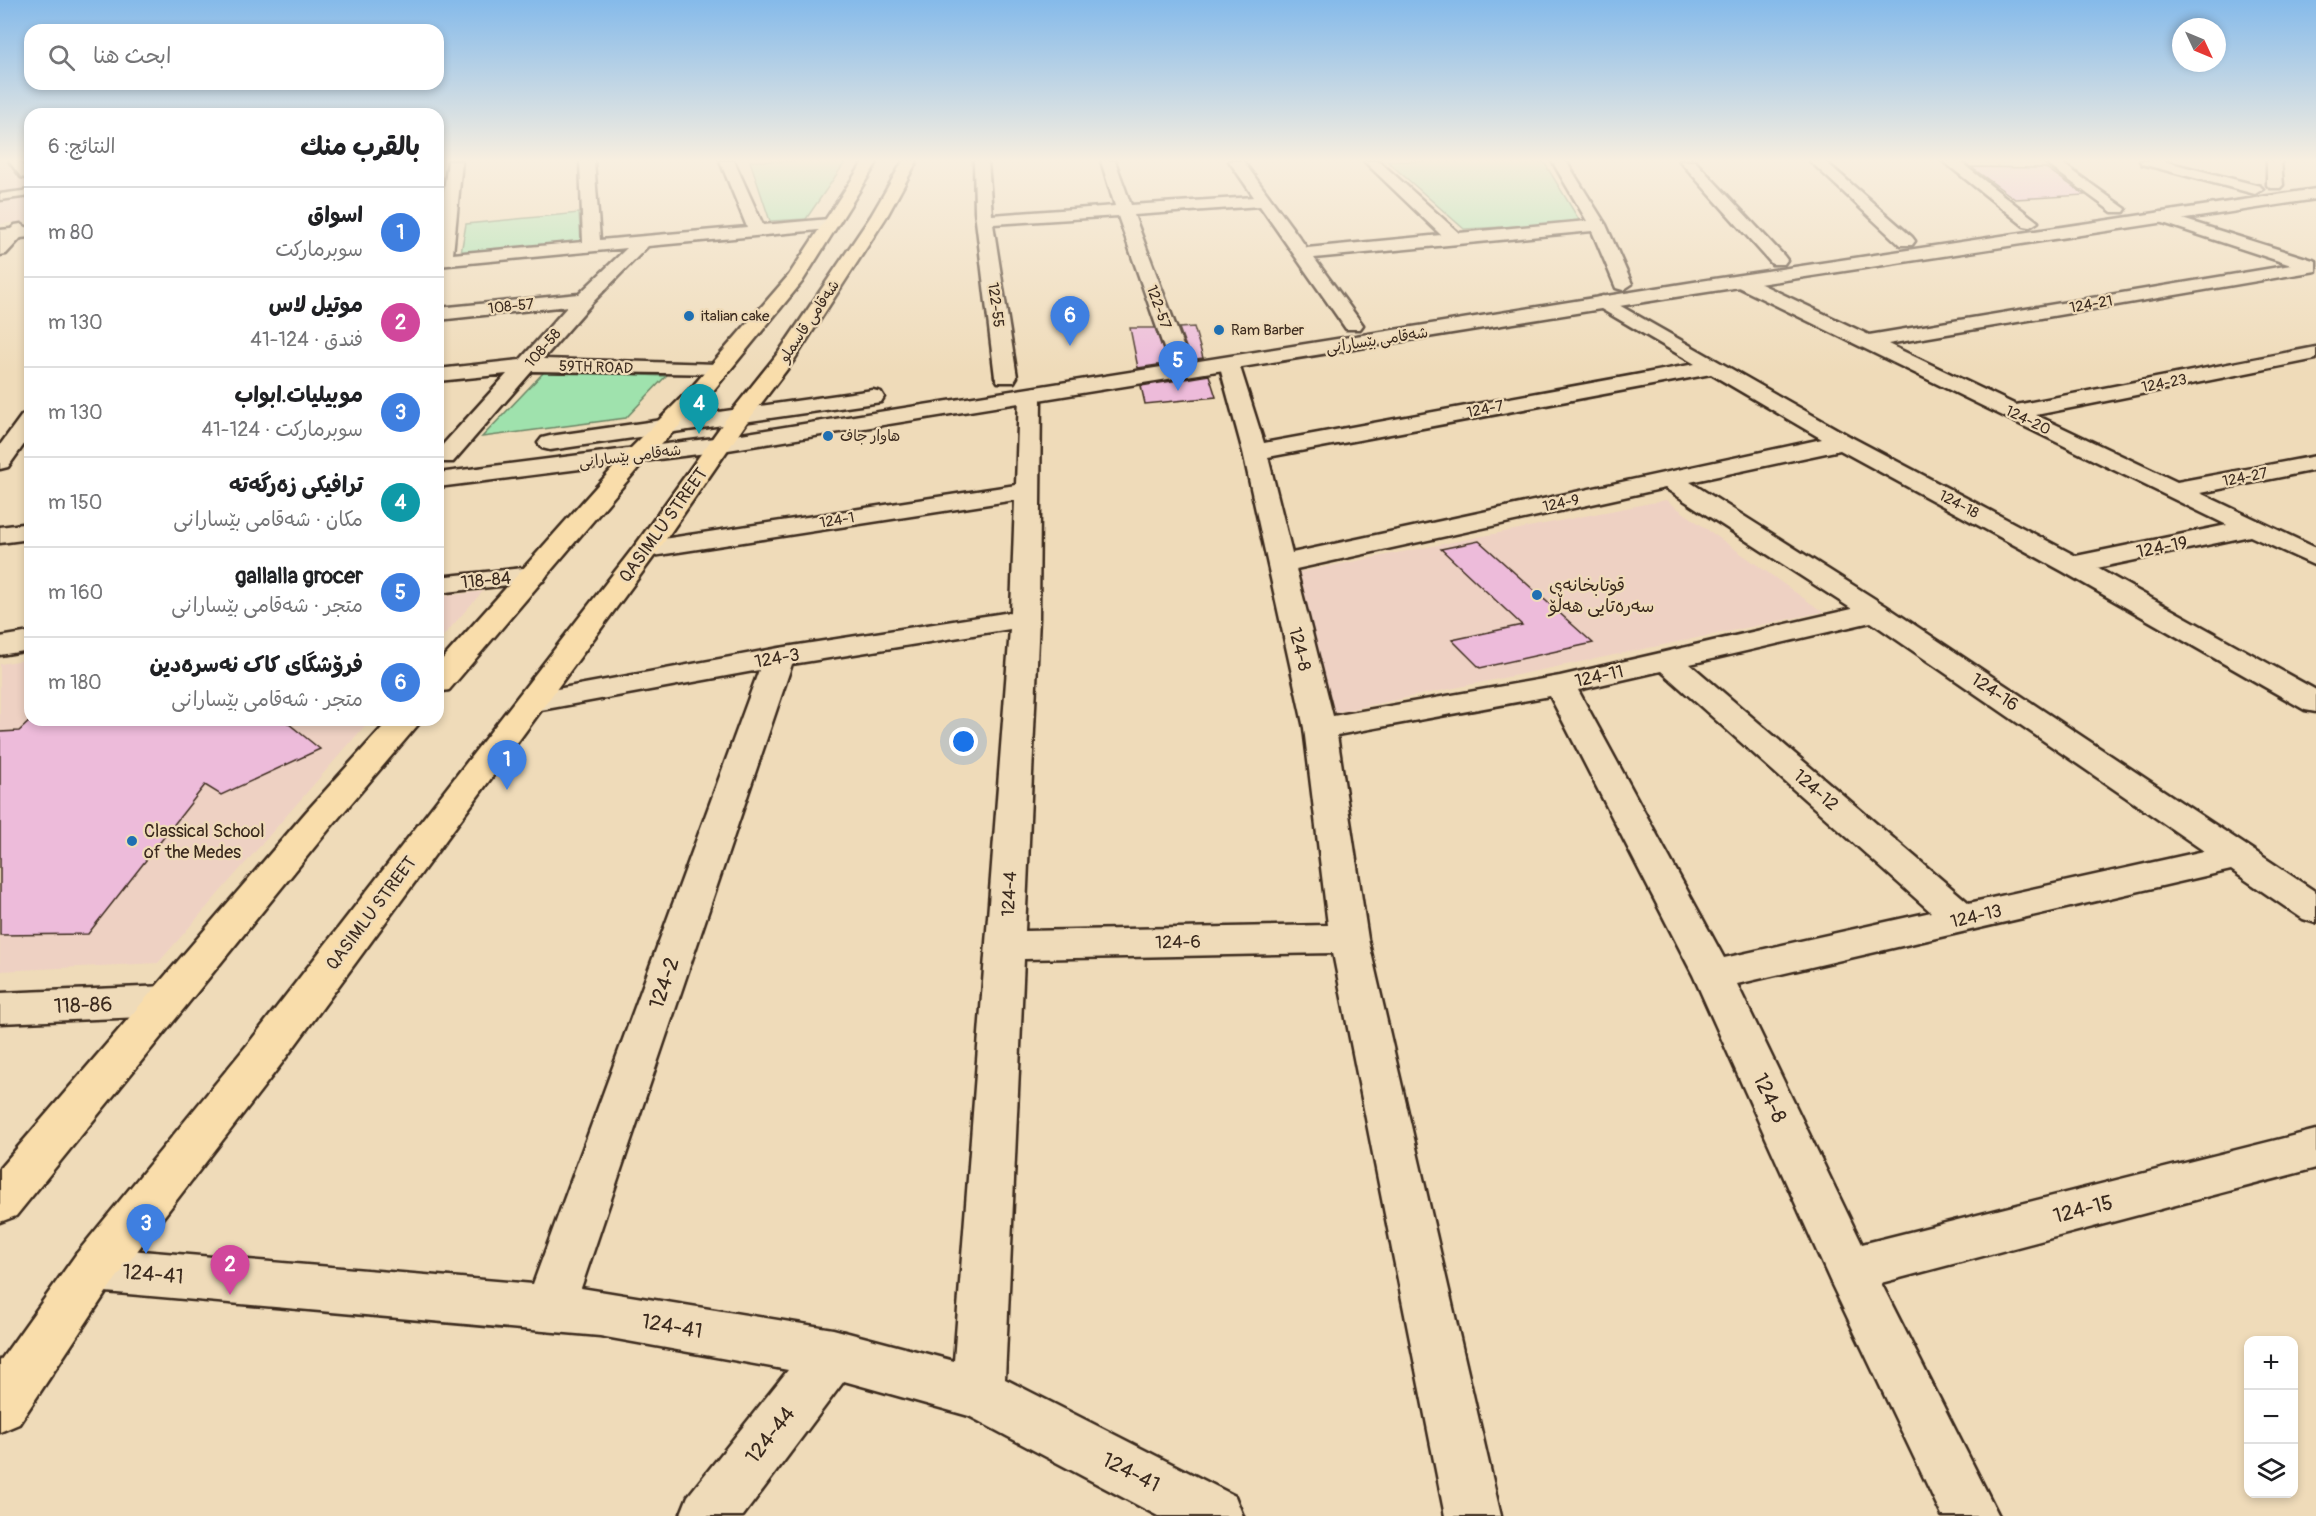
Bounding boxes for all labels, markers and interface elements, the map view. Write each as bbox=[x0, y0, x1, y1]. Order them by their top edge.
north arrow bbox=[2172, 18, 2226, 72]
search box bbox=[24, 24, 444, 90]
icon: search bbox=[45, 41, 78, 74]
text: ابحث هنا bbox=[93, 42, 171, 70]
text: بالقرب منك bbox=[300, 131, 420, 163]
text: النتائج: 6 bbox=[48, 134, 115, 159]
text: اسواق bbox=[307, 201, 363, 229]
text: 80 m bbox=[48, 220, 94, 245]
text: 1 bbox=[397, 220, 404, 245]
text: سوبرماركت bbox=[275, 237, 363, 262]
street label: شەقامی قاسملو bbox=[774, 276, 844, 367]
street label: 122-55 bbox=[983, 281, 1008, 329]
street label: 122-57 bbox=[1142, 283, 1175, 332]
text: موتيل لاس bbox=[269, 291, 363, 319]
street label: 124-21 bbox=[2068, 291, 2114, 318]
street label: 108-57 bbox=[487, 295, 535, 318]
pin: 6 bbox=[1050, 296, 1090, 346]
place label: italian cake bbox=[701, 307, 770, 326]
marker: italian cake bbox=[682, 309, 696, 323]
text: 130 m bbox=[48, 310, 103, 335]
text: 2 bbox=[395, 310, 406, 335]
place label: Ram Barber bbox=[1231, 321, 1305, 340]
marker: Ram Barber bbox=[1212, 323, 1226, 337]
street label: شەقامی بێسارانی bbox=[1325, 323, 1429, 358]
street label: 108-58 bbox=[521, 325, 566, 372]
text: فندق · 124-41 bbox=[250, 327, 363, 352]
pin: 5 bbox=[1158, 342, 1198, 391]
street label: 59TH ROAD bbox=[559, 357, 633, 378]
street label: 124-23 bbox=[2140, 370, 2188, 397]
text: موبيليات.ابواب bbox=[234, 381, 363, 409]
pin: 4 bbox=[680, 384, 718, 434]
street label: 124-7 bbox=[1465, 397, 1505, 422]
text: 130 m bbox=[48, 400, 103, 425]
text: 3 bbox=[395, 400, 406, 425]
street label: 124-20 bbox=[2002, 401, 2054, 440]
text: سوبرماركت · 124-41 bbox=[201, 417, 363, 442]
place label: هاوار جاف bbox=[840, 427, 900, 446]
marker: هاوار جاف bbox=[821, 429, 835, 443]
street label: شەقامی بێسارانی bbox=[578, 441, 682, 472]
street label: QASIMLU STREET bbox=[614, 463, 713, 587]
street label: 124-27 bbox=[2221, 464, 2269, 491]
text: ترافیکی زەرگەتە bbox=[229, 471, 363, 499]
street label: 124-18 bbox=[1935, 486, 1982, 523]
text: 150 m bbox=[48, 490, 102, 515]
text: 4 bbox=[395, 490, 406, 515]
street label: 124-9 bbox=[1541, 490, 1581, 517]
text: مكان · شەقامی بێسارانی bbox=[173, 507, 363, 532]
street label: 124-1 bbox=[818, 508, 856, 533]
street label: 124-19 bbox=[2135, 531, 2190, 564]
text: gallalla grocer bbox=[235, 562, 363, 590]
street label: 118-84 bbox=[460, 566, 513, 595]
place label: قوتابخانەی سەرەتایی هەڵۆ bbox=[1547, 574, 1655, 618]
text: 160 m bbox=[48, 580, 103, 605]
text: 5 bbox=[395, 580, 406, 605]
marker: قوتابخانەی سەرەتایی هەڵۆ bbox=[1530, 588, 1544, 602]
text: متجر · شەقامی بێسارانی bbox=[171, 593, 363, 618]
street label: 124-8 bbox=[1283, 625, 1316, 673]
street label: 124-3 bbox=[753, 643, 801, 674]
text: فرۆشگای کاک نەسرەدین bbox=[149, 651, 363, 679]
street label: 124-11 bbox=[1573, 660, 1626, 693]
street label: 124-16 bbox=[1966, 668, 2023, 717]
text: 180 m bbox=[48, 670, 102, 695]
text: 6 bbox=[395, 670, 406, 695]
text: متجر · شەقامی بێسارانی bbox=[171, 687, 363, 712]
your location bbox=[949, 727, 978, 756]
pin: 1 bbox=[488, 740, 526, 790]
street label: 124-12 bbox=[1788, 765, 1843, 816]
place label: Classical School of the Medes bbox=[144, 820, 264, 864]
marker: Classical School of the Medes bbox=[125, 834, 139, 848]
street label: QASIMLU STREET bbox=[321, 852, 422, 975]
street label: 124-4 bbox=[997, 870, 1022, 917]
street label: 124-13 bbox=[1948, 899, 2004, 934]
street label: 124-6 bbox=[1155, 931, 1201, 954]
street label: 124-2 bbox=[643, 954, 686, 1013]
street label: 118-86 bbox=[53, 991, 113, 1020]
street label: 124-8 bbox=[1746, 1069, 1793, 1127]
street label: 124-15 bbox=[2050, 1189, 2116, 1230]
pin: 3 bbox=[126, 1204, 166, 1254]
pin: 2 bbox=[210, 1246, 250, 1295]
street label: 124-41 bbox=[121, 1258, 185, 1291]
street label: 124-41 bbox=[639, 1308, 705, 1345]
map controls bbox=[2244, 1336, 2298, 1498]
button: + bbox=[2244, 1336, 2298, 1390]
button: − bbox=[2244, 1390, 2298, 1444]
street label: 124-44 bbox=[740, 1401, 801, 1469]
button: layers bbox=[2244, 1444, 2298, 1498]
street label: 124-41 bbox=[1097, 1446, 1164, 1498]

